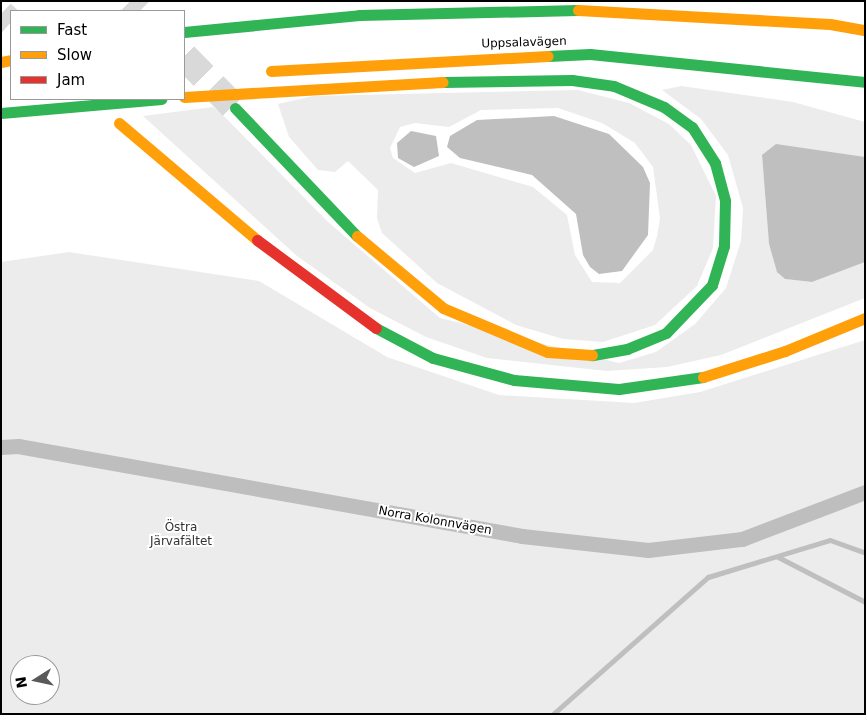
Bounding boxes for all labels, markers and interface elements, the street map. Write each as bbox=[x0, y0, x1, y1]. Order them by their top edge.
legend bbox=[10, 10, 185, 100]
text: Fast bbox=[57, 21, 87, 39]
street label: Uppsalavägen bbox=[481, 34, 567, 52]
text: Slow bbox=[57, 46, 92, 64]
text: Jam bbox=[57, 71, 85, 89]
street label: Norra Kolonnvägen bbox=[377, 504, 493, 538]
park label: Östra Järvafältet bbox=[150, 521, 212, 549]
north arrow bbox=[10, 655, 60, 705]
text: N bbox=[12, 675, 30, 690]

